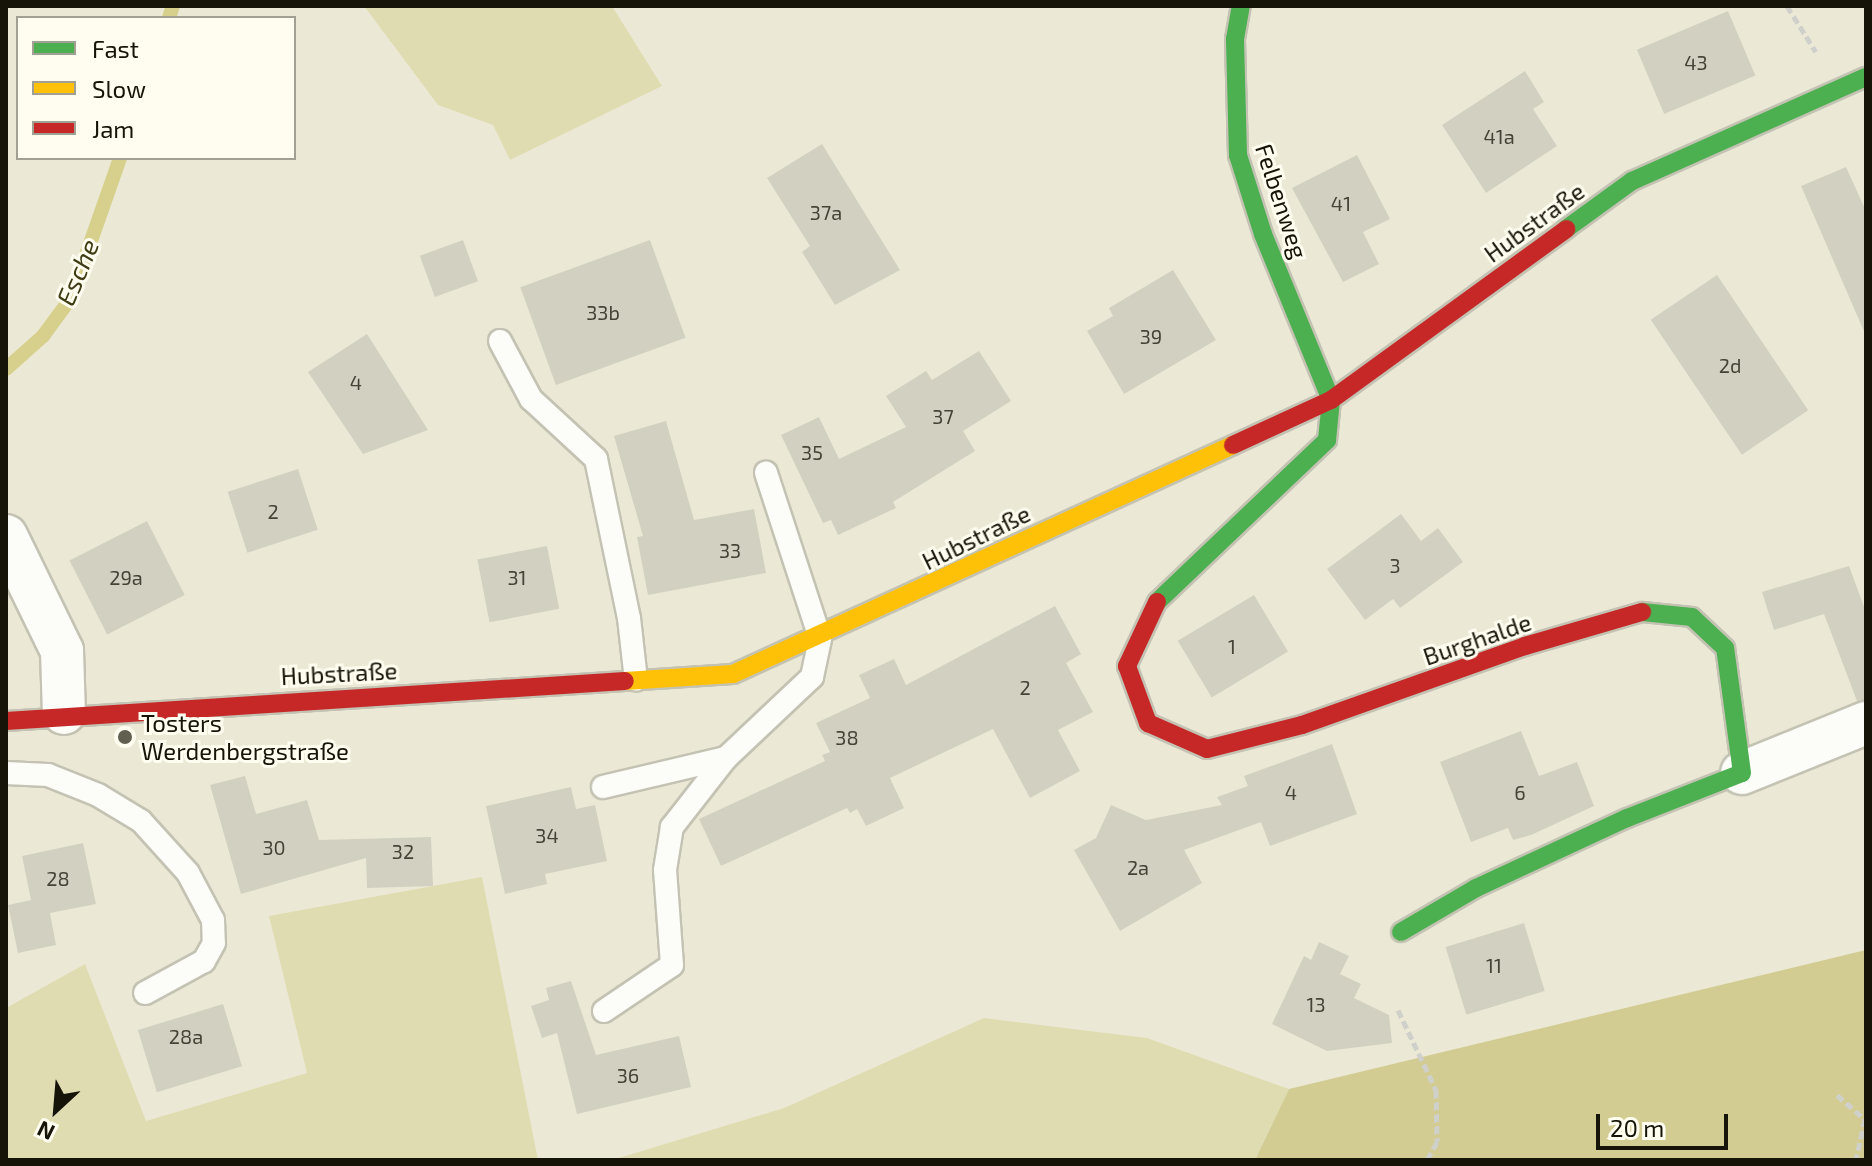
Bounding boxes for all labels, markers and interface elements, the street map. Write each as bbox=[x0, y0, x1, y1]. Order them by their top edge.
legend bbox=[16, 16, 296, 160]
text: Fast bbox=[92, 34, 139, 63]
house number: 43 bbox=[1684, 50, 1708, 74]
text: Slow bbox=[92, 74, 146, 103]
text: Jam bbox=[92, 114, 134, 143]
house number: 41a bbox=[1483, 124, 1515, 148]
street label: Felbenweg bbox=[1250, 140, 1314, 262]
street label: Hubstraße bbox=[1478, 176, 1590, 268]
house number: 41 bbox=[1331, 191, 1351, 215]
house number: 37a bbox=[810, 200, 842, 224]
water label: Esche bbox=[49, 234, 105, 310]
house number: 33b bbox=[586, 300, 620, 324]
house number: 39 bbox=[1140, 324, 1162, 348]
house number: 2d bbox=[1719, 353, 1741, 377]
house number: 4 bbox=[350, 370, 362, 394]
house number: 37 bbox=[932, 404, 954, 428]
house number: 35 bbox=[801, 440, 823, 464]
street label: Hubstraße bbox=[917, 498, 1035, 576]
house number: 2 bbox=[267, 499, 279, 523]
house number: 33 bbox=[719, 538, 741, 562]
house number: 3 bbox=[1389, 553, 1401, 577]
house number: 29a bbox=[109, 565, 143, 589]
house number: 31 bbox=[507, 565, 527, 589]
street label: Burghalde bbox=[1419, 607, 1535, 671]
house number: 1 bbox=[1228, 634, 1236, 658]
street label: Hubstraße bbox=[280, 656, 398, 690]
house number: 2 bbox=[1019, 675, 1031, 699]
place label: Tosters Werdenbergstraße bbox=[141, 709, 349, 765]
house number: 38 bbox=[835, 725, 859, 749]
marker: Tosters Werdenbergstraße bbox=[116, 728, 134, 746]
house number: 4 bbox=[1285, 780, 1297, 804]
house number: 6 bbox=[1514, 780, 1526, 804]
house number: 34 bbox=[535, 823, 559, 847]
house number: 30 bbox=[262, 835, 286, 859]
house number: 32 bbox=[392, 839, 414, 863]
house number: 2a bbox=[1127, 855, 1149, 879]
house number: 28 bbox=[46, 866, 70, 890]
house number: 11 bbox=[1486, 953, 1502, 977]
house number: 13 bbox=[1306, 992, 1326, 1016]
house number: 28a bbox=[169, 1024, 203, 1048]
house number: 36 bbox=[617, 1063, 639, 1087]
north arrow bbox=[16, 1070, 96, 1150]
scale bar bbox=[1600, 1098, 1732, 1148]
text: 20 m bbox=[1610, 1113, 1664, 1142]
text: N bbox=[33, 1116, 58, 1147]

